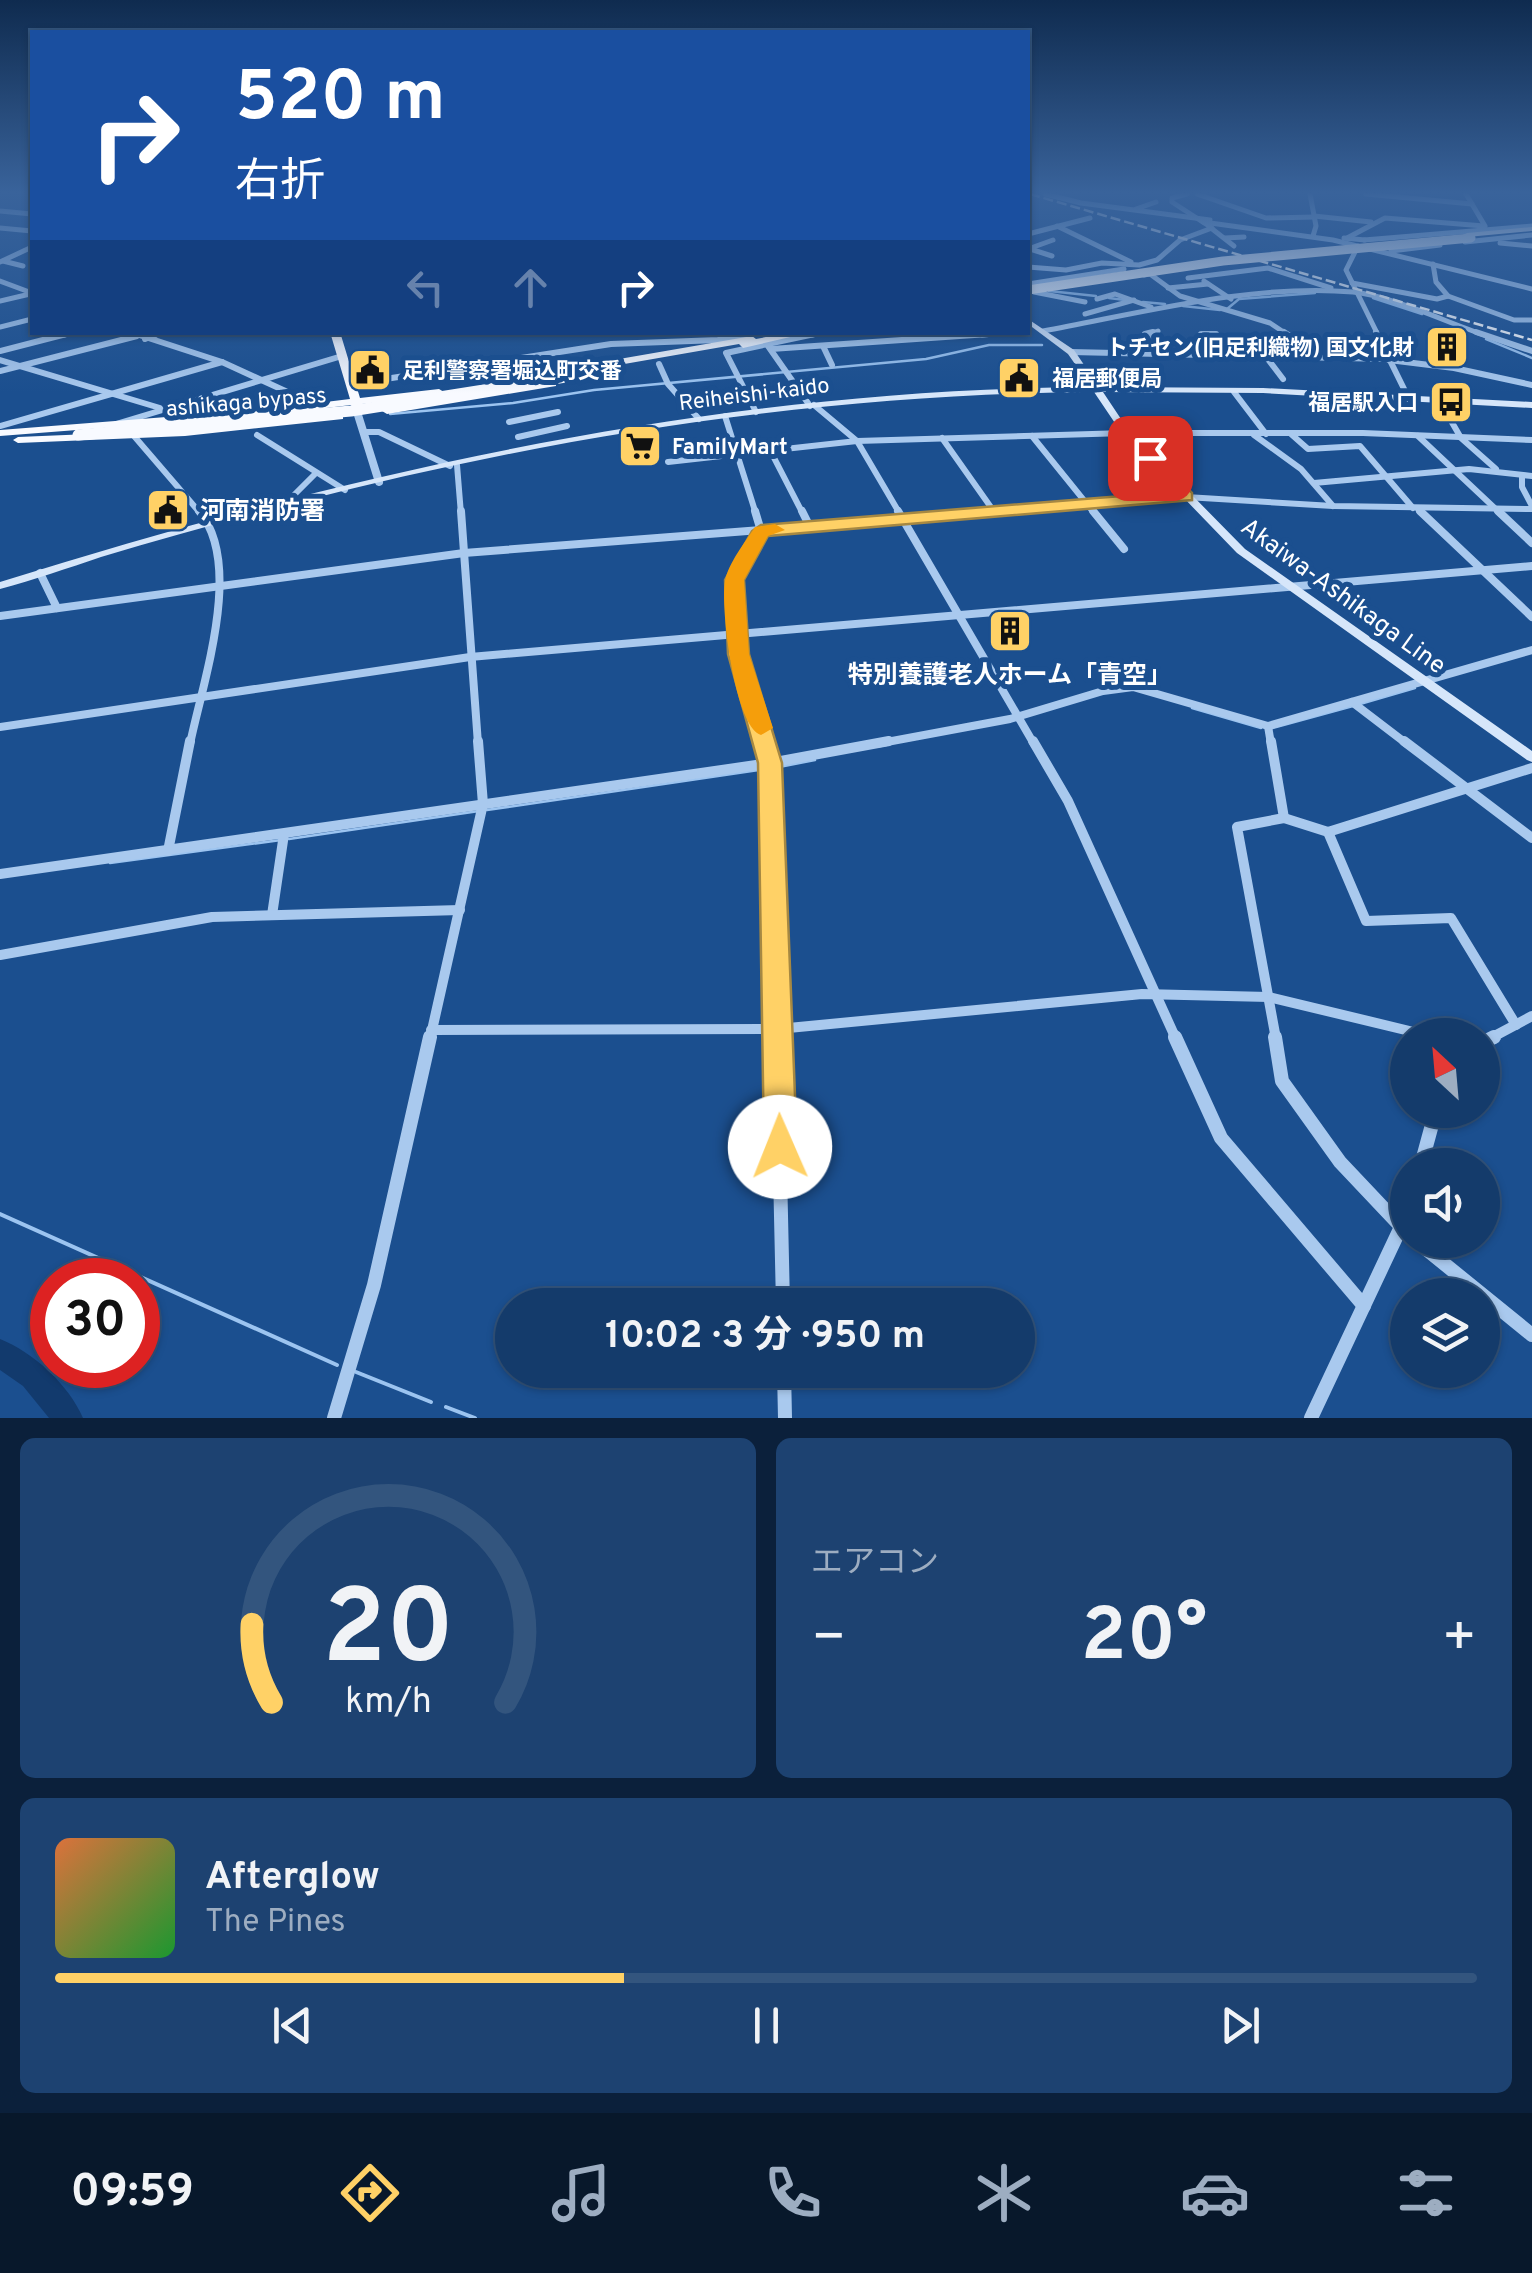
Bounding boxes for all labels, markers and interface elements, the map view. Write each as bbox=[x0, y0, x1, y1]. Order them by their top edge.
text: 520 m bbox=[235, 56, 445, 145]
icon: right bbox=[70, 70, 200, 200]
text: 右折 bbox=[235, 155, 325, 212]
icon: left bbox=[398, 260, 453, 315]
icon: ahead bbox=[503, 260, 558, 315]
icon: right bbox=[608, 260, 663, 315]
building icon: トチセン(旧足利織物) 国文化財 bbox=[1424, 324, 1470, 370]
place label: トチセン(旧足利織物) 国文化財 bbox=[1106, 336, 1414, 363]
public building icon: 足利警察署堀込町交番 bbox=[347, 347, 393, 393]
public building icon: 福居郵便局 bbox=[996, 355, 1042, 401]
place label: 足利警察署堀込町交番 bbox=[402, 359, 622, 386]
place label: 福居郵便局 bbox=[1052, 367, 1162, 394]
street label: Reiheishi-kaido bbox=[677, 373, 831, 418]
bus stop icon: 福居駅入口 bbox=[1428, 379, 1474, 425]
street label: ashikaga bypass bbox=[165, 383, 328, 424]
place label: 福居駅入口 bbox=[1308, 391, 1418, 418]
pin bbox=[1108, 416, 1193, 501]
supermarket icon: FamilyMart bbox=[617, 423, 663, 469]
icon: arrive bbox=[1123, 431, 1178, 486]
place label: FamilyMart bbox=[672, 435, 788, 462]
public building icon: 河南消防署 bbox=[145, 487, 191, 533]
place label: 河南消防署 bbox=[200, 497, 325, 529]
street label: Akaiwa-Ashikaga Line bbox=[1233, 512, 1451, 683]
building icon: 特別養護老人ホーム「青空」 bbox=[987, 608, 1033, 654]
place label: 特別養護老人ホーム「青空」 bbox=[848, 661, 1172, 693]
north arrow bbox=[1390, 1018, 1500, 1128]
map controls bbox=[1390, 1018, 1500, 1388]
position arrow bbox=[728, 1095, 832, 1199]
button: sound bbox=[1390, 1148, 1500, 1258]
speed limit sign: 30 bbox=[30, 1258, 160, 1388]
button: layers bbox=[1390, 1278, 1500, 1388]
text: 10:02 · 3 分 · 950 m bbox=[605, 1313, 925, 1362]
text: エアコン bbox=[811, 1544, 939, 1584]
text: 20 bbox=[322, 1568, 454, 1700]
text: 20° bbox=[1081, 1592, 1207, 1687]
text: − bbox=[811, 1605, 846, 1675]
text: + bbox=[1442, 1605, 1477, 1675]
text: km/h bbox=[345, 1680, 431, 1726]
text: Afterglow bbox=[205, 1854, 380, 1903]
text: The Pines bbox=[205, 1903, 346, 1943]
icon: previous bbox=[265, 1998, 320, 2053]
icon: pause bbox=[739, 1998, 794, 2053]
icon: next bbox=[1213, 1998, 1268, 2053]
icon: directions bbox=[335, 2158, 405, 2228]
icon: music bbox=[546, 2158, 616, 2228]
icon: phone bbox=[758, 2158, 828, 2228]
icon: climate bbox=[969, 2158, 1039, 2228]
icon: car bbox=[1180, 2158, 1250, 2228]
icon: filters bbox=[1391, 2158, 1461, 2228]
text: 09:59 bbox=[71, 2165, 194, 2222]

